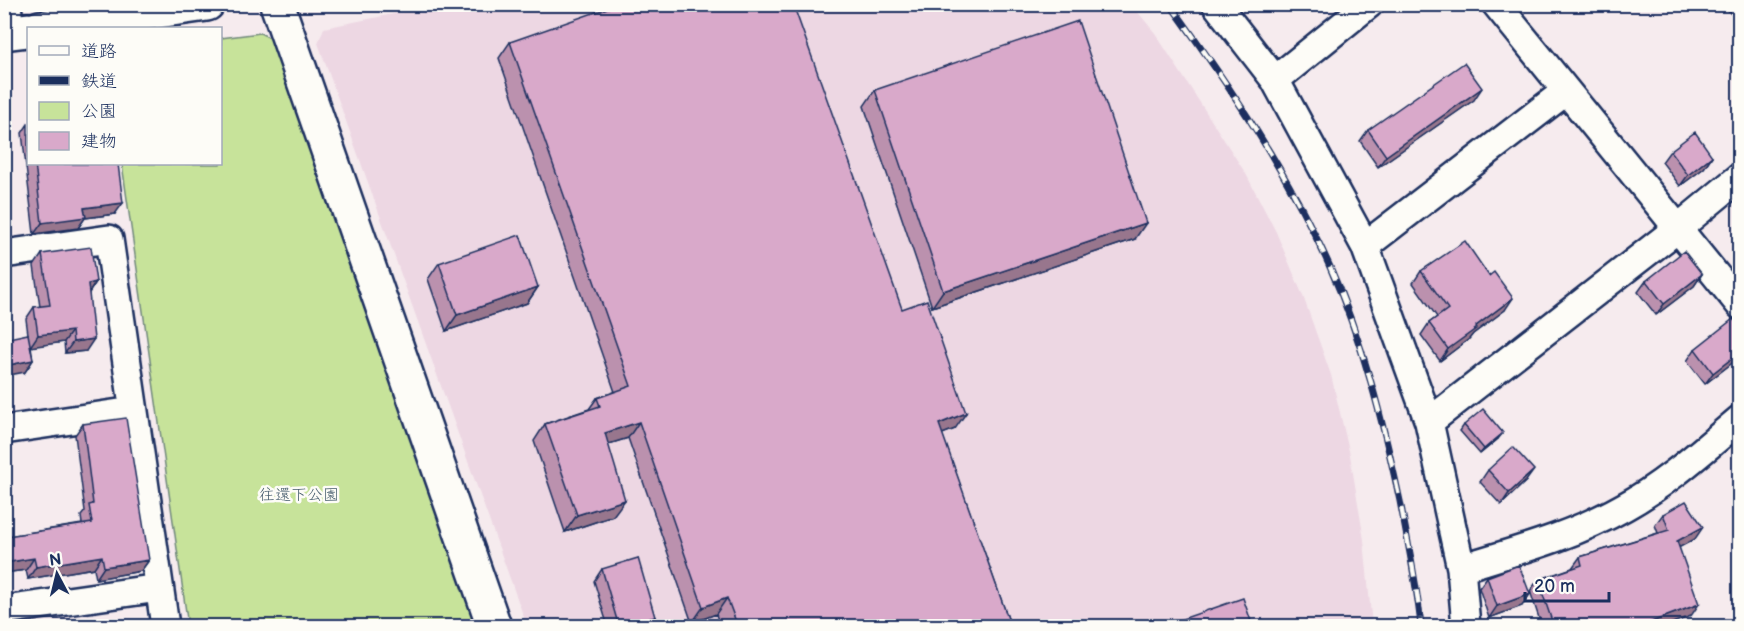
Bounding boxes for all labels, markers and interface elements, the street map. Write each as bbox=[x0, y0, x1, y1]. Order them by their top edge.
legend bbox=[27, 27, 222, 165]
text: 道路 bbox=[81, 41, 117, 62]
text: 鉄道 bbox=[81, 71, 117, 92]
text: 公園 bbox=[81, 101, 117, 122]
text: 建物 bbox=[81, 131, 117, 152]
park label: 往還下公園 bbox=[259, 486, 339, 505]
north arrow bbox=[27, 544, 87, 604]
text: N bbox=[48, 550, 62, 571]
scale bar bbox=[1525, 565, 1609, 603]
text: 20 m bbox=[1534, 576, 1575, 597]

